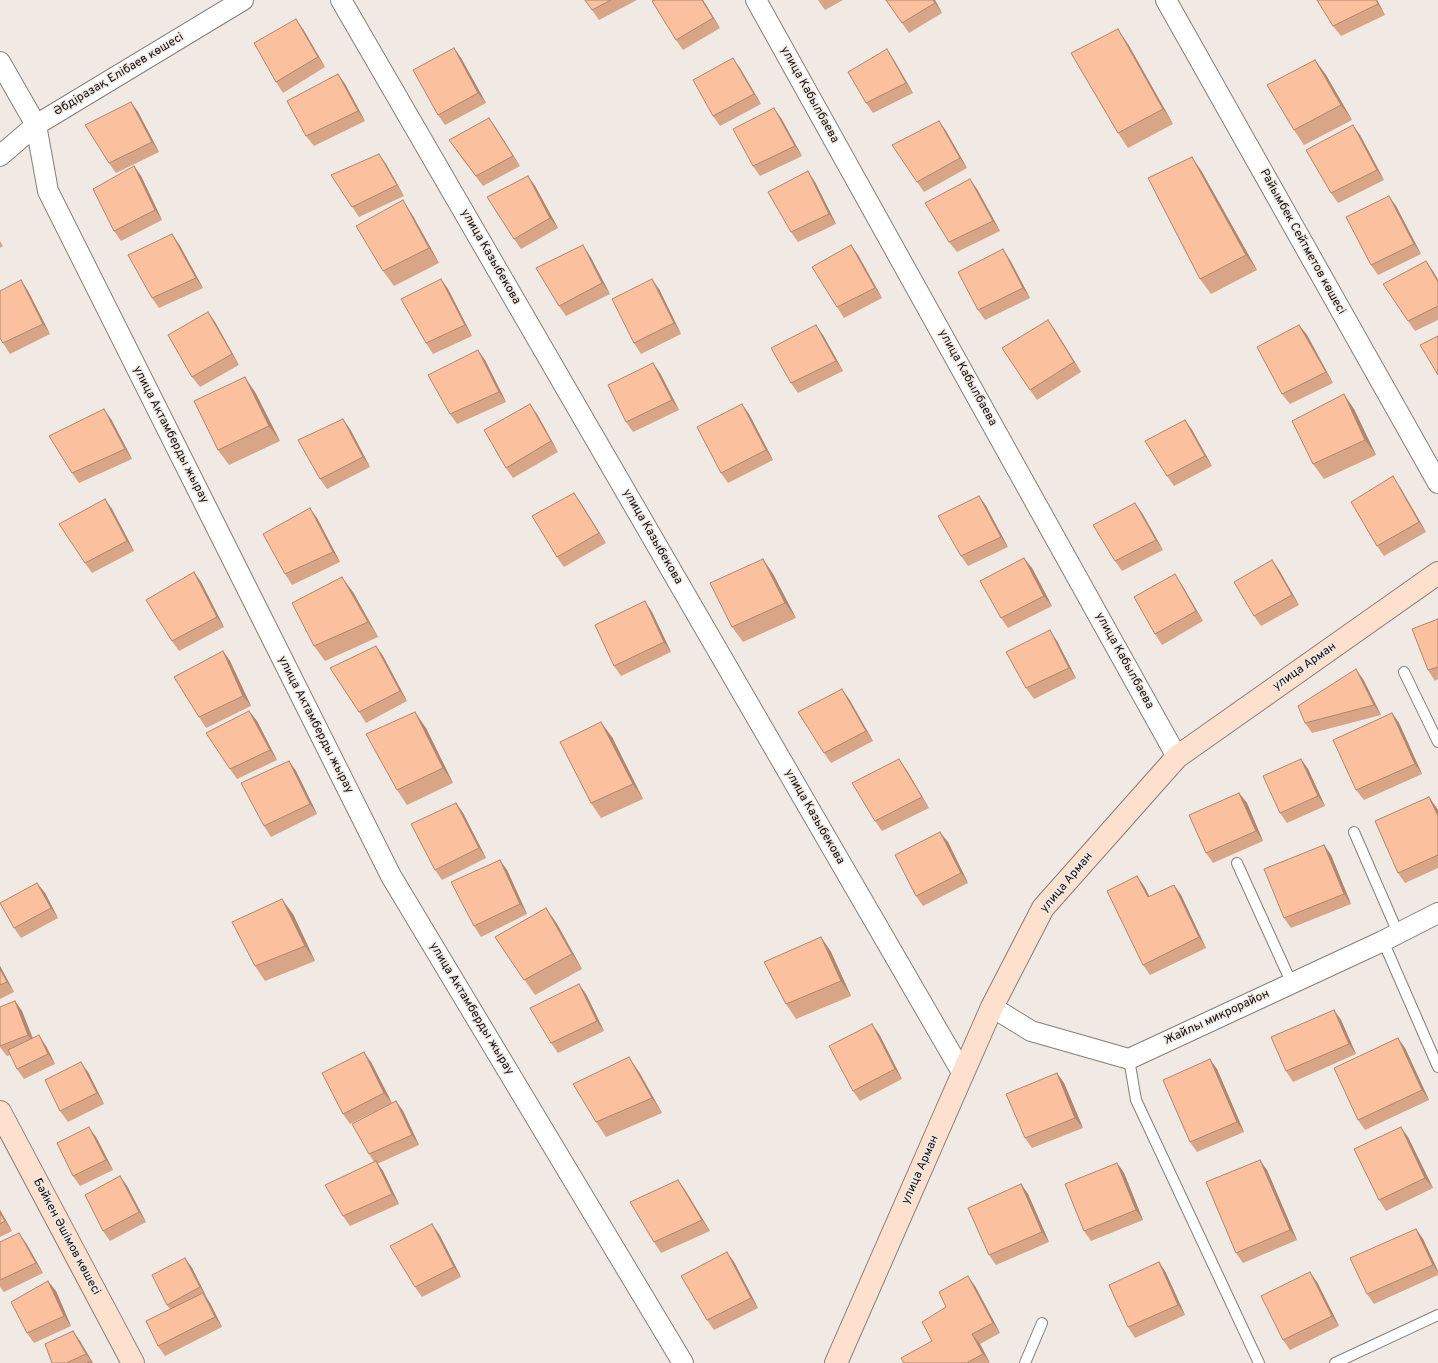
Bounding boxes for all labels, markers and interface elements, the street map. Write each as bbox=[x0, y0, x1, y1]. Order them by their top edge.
street label: Әбдіразақ Елібаев көшесі bbox=[51, 30, 187, 120]
street label: улица Кабылбаева bbox=[776, 44, 842, 146]
street label: Райымбек Сейтметов көшесі bbox=[1256, 167, 1348, 317]
street label: улица Казыбекова bbox=[457, 207, 523, 307]
street label: улица Кабылбаева bbox=[934, 327, 1000, 429]
street label: улица Актамберды жырау bbox=[129, 364, 211, 506]
street label: улица Казыбекова bbox=[619, 487, 685, 587]
street label: улица Кабылбаева bbox=[1091, 610, 1157, 712]
street label: улица Арман bbox=[1271, 640, 1339, 694]
street label: улица Актамберды жырау bbox=[274, 654, 356, 796]
street label: улица Казыбекова bbox=[781, 767, 847, 867]
street label: улица Арман bbox=[1038, 850, 1096, 916]
street label: улица Актамберды жырау bbox=[426, 940, 516, 1078]
street label: Жайлы микрорайон bbox=[1162, 987, 1272, 1049]
street label: улица Арман bbox=[899, 1133, 943, 1207]
street label: Бәйкен Әшімов көшесі bbox=[29, 1176, 103, 1298]

